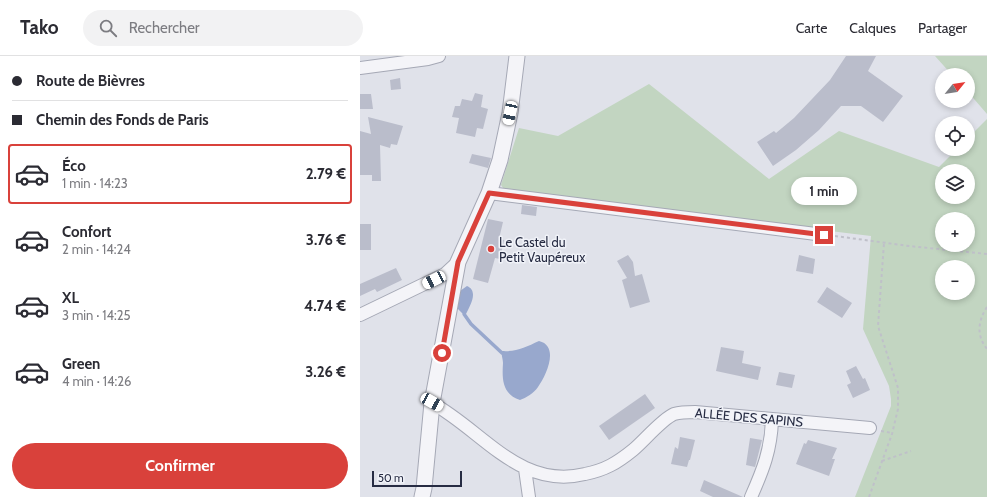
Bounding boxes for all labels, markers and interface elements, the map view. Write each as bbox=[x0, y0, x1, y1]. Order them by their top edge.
search box bbox=[83, 10, 363, 46]
text: Tako bbox=[20, 16, 59, 39]
icon: search bbox=[97, 17, 119, 39]
text: Rechercher bbox=[129, 19, 200, 37]
text: Carte bbox=[796, 19, 827, 37]
text: Calques bbox=[849, 19, 896, 37]
text: Partager bbox=[918, 19, 967, 37]
north arrow bbox=[935, 68, 975, 108]
map controls bbox=[935, 68, 975, 300]
text: Route de Bièvres bbox=[36, 72, 145, 90]
car bbox=[502, 100, 518, 126]
text: Chemin des Fonds de Paris bbox=[36, 111, 209, 129]
button: locate bbox=[935, 116, 975, 156]
icon: car bbox=[14, 156, 50, 192]
text: Éco bbox=[62, 157, 86, 175]
button: layers bbox=[935, 164, 975, 204]
text: 2.79 € bbox=[306, 165, 346, 183]
text: 1 min · 14:23 bbox=[62, 175, 128, 191]
callout: 1 min bbox=[791, 177, 857, 205]
text: 1 min bbox=[809, 183, 839, 199]
button: + bbox=[935, 212, 975, 252]
icon: car bbox=[14, 222, 50, 258]
text: Confort bbox=[62, 223, 111, 241]
route end bbox=[815, 226, 833, 244]
text: 3.76 € bbox=[306, 231, 346, 249]
place label: Le Castel du Petit Vaupéreux bbox=[499, 234, 586, 265]
text: 2 min · 14:24 bbox=[62, 241, 131, 257]
marker: Le Castel du Petit Vaupéreux bbox=[486, 244, 496, 254]
button: − bbox=[935, 260, 975, 300]
car bbox=[421, 269, 447, 291]
icon: car bbox=[14, 288, 50, 324]
text: XL bbox=[62, 289, 79, 307]
text: 4.74 € bbox=[304, 297, 346, 315]
text: 3 min · 14:25 bbox=[62, 307, 131, 323]
route start bbox=[433, 344, 451, 362]
icon: car bbox=[14, 354, 50, 390]
text: Green bbox=[62, 355, 100, 373]
text: 3.26 € bbox=[305, 363, 346, 381]
text: 4 min · 14:26 bbox=[62, 373, 131, 389]
car bbox=[419, 391, 445, 413]
street label: ALLÉE DES SAPINS bbox=[694, 403, 804, 430]
button: Confirmer bbox=[12, 443, 348, 489]
scale bar bbox=[372, 469, 462, 488]
text: 50 m bbox=[378, 471, 404, 485]

